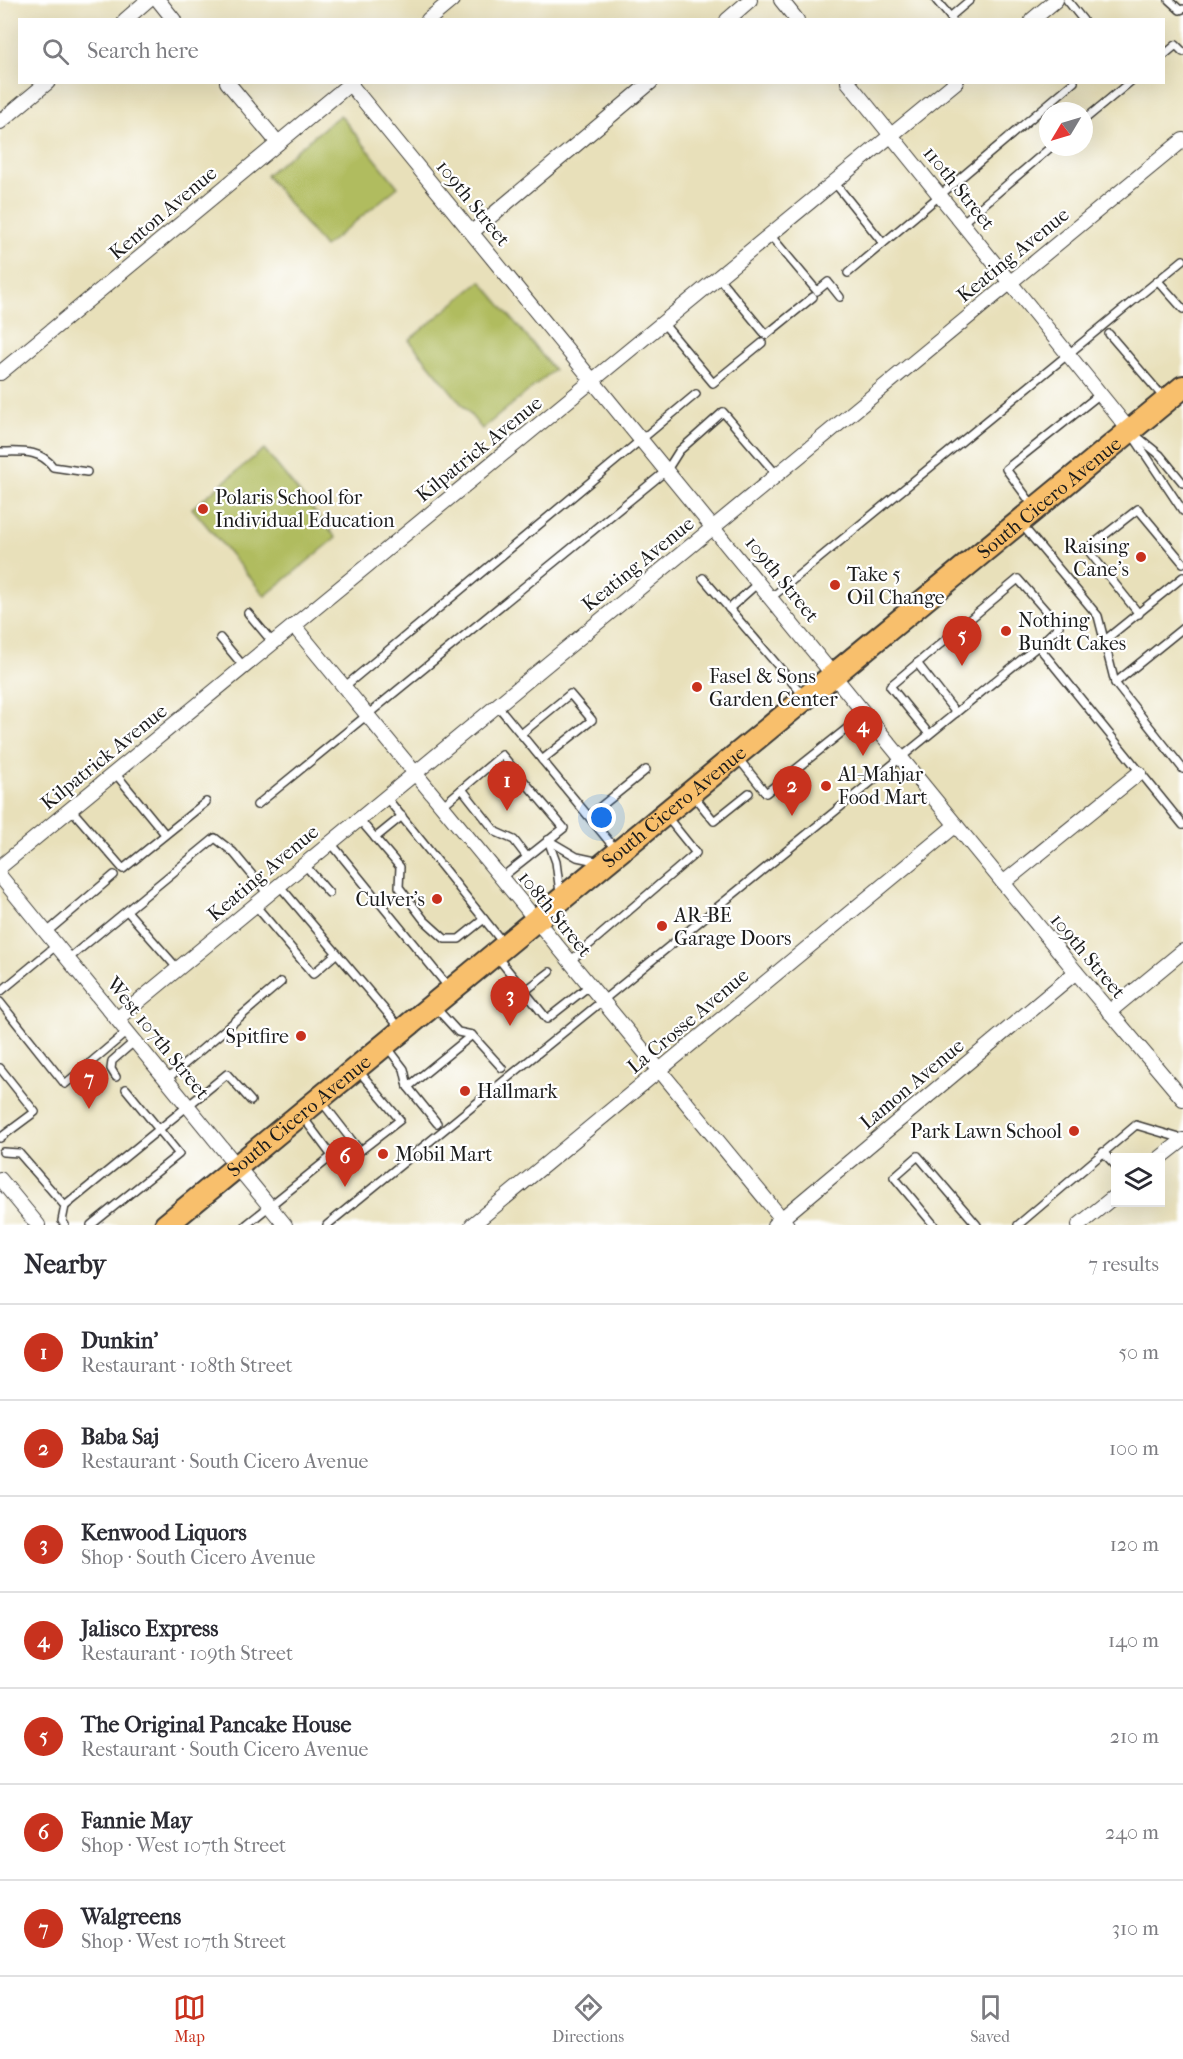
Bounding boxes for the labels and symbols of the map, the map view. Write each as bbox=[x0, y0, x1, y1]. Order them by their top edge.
north arrow bbox=[1039, 102, 1093, 156]
street label: 110th Street bbox=[918, 142, 1000, 234]
street label: 109th Street bbox=[431, 155, 515, 251]
street label: Kenton Avenue bbox=[105, 161, 221, 265]
street label: Keating Avenue bbox=[952, 203, 1074, 307]
street label: Kilpatrick Avenue bbox=[411, 391, 547, 507]
street label: South Cicero Avenue bbox=[972, 431, 1126, 563]
place label: Polaris School for Individual Education bbox=[215, 486, 395, 532]
marker: Polaris School for Individual Education bbox=[196, 502, 210, 516]
street label: Keating Avenue bbox=[577, 512, 699, 616]
street label: 109th Street bbox=[740, 531, 824, 627]
place label: Raising Cane's bbox=[1063, 535, 1129, 581]
marker: Raising Cane's bbox=[1134, 550, 1148, 564]
place label: Take 5 Oil Change bbox=[847, 563, 945, 609]
marker: Take 5 Oil Change bbox=[828, 578, 842, 592]
place label: Nothing Bundt Cakes bbox=[1018, 609, 1126, 655]
pin: 5 bbox=[942, 616, 982, 666]
marker: Nothing Bundt Cakes bbox=[999, 624, 1013, 638]
place label: Fasel & Sons Garden Center bbox=[709, 665, 838, 711]
marker: Fasel & Sons Garden Center bbox=[690, 680, 704, 694]
street label: Kilpatrick Avenue bbox=[36, 699, 172, 815]
pin: 4 bbox=[844, 706, 882, 756]
street label: South Cicero Avenue bbox=[597, 741, 750, 873]
pin: 1 bbox=[488, 762, 526, 811]
place label: Al-Mahjar Food Mart bbox=[837, 763, 927, 809]
pin: 2 bbox=[772, 766, 812, 816]
marker: Al-Mahjar Food Mart bbox=[819, 779, 833, 793]
your location bbox=[587, 803, 616, 832]
street label: Keating Avenue bbox=[203, 820, 323, 926]
street label: 108th Street bbox=[513, 867, 597, 961]
place label: Culver's bbox=[355, 888, 425, 911]
marker: Culver's bbox=[430, 892, 444, 906]
place label: AR-BE Garage Doors bbox=[673, 904, 791, 950]
street label: 109th Street bbox=[1046, 909, 1130, 1003]
marker: AR-BE Garage Doors bbox=[655, 919, 669, 933]
street label: La Crosse Avenue bbox=[623, 964, 753, 1078]
street label: West 107th Street bbox=[101, 972, 214, 1104]
pin: 3 bbox=[490, 976, 530, 1026]
place label: Spitfire bbox=[226, 1025, 289, 1048]
marker: Spitfire bbox=[294, 1029, 308, 1043]
street label: Lamon Avenue bbox=[855, 1034, 969, 1134]
street label: South Cicero Avenue bbox=[222, 1050, 375, 1182]
pin: 7 bbox=[70, 1060, 109, 1109]
place label: Hallmark bbox=[477, 1080, 558, 1103]
marker: Hallmark bbox=[458, 1084, 472, 1098]
place label: Park Lawn School bbox=[910, 1120, 1062, 1143]
marker: Park Lawn School bbox=[1067, 1124, 1081, 1138]
pin: 6 bbox=[326, 1138, 364, 1187]
place label: Mobil Mart bbox=[395, 1143, 493, 1166]
marker: Mobil Mart bbox=[376, 1147, 390, 1161]

